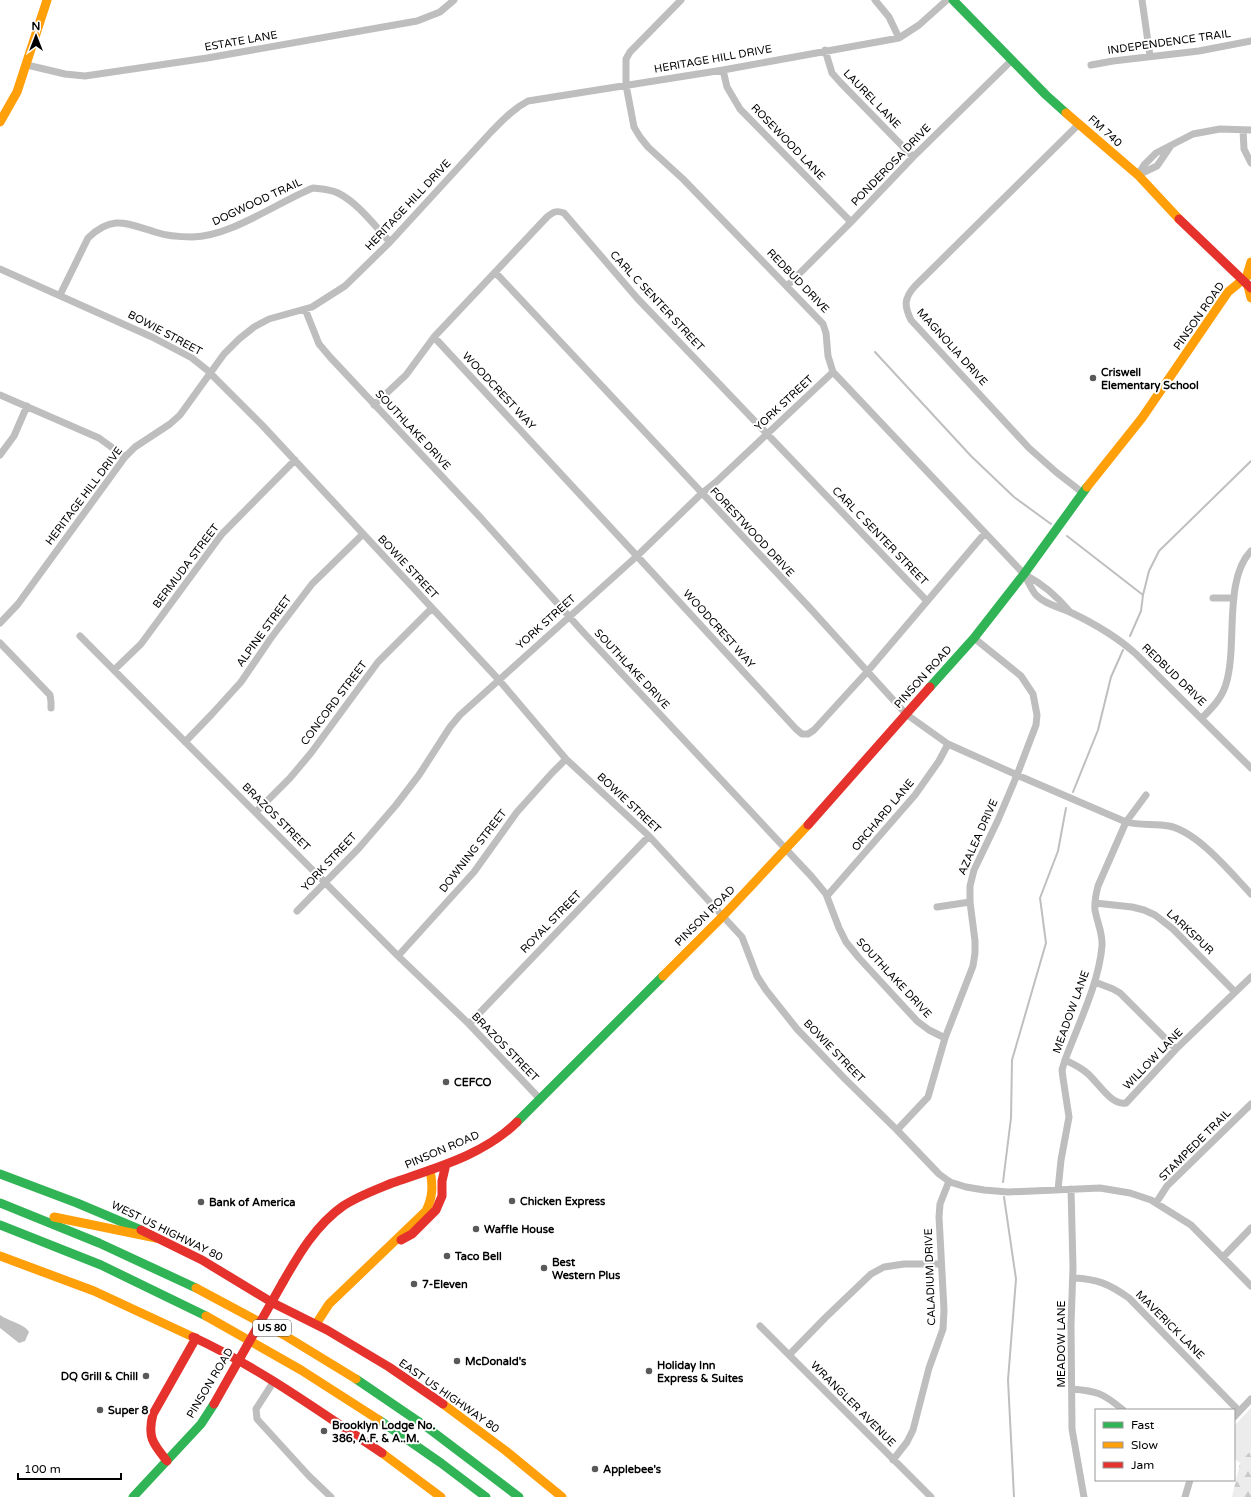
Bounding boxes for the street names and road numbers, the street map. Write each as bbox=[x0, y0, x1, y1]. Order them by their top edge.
street label: INDEPENDENCE TRAIL bbox=[1107, 27, 1232, 57]
street label: ESTATE LANE bbox=[204, 28, 278, 54]
street label: HERITAGE HILL DRIVE bbox=[653, 42, 773, 76]
street label: LAUREL LANE bbox=[841, 67, 903, 131]
street label: ROSEWOOD LANE bbox=[748, 101, 828, 183]
street label: FM 740 bbox=[1085, 112, 1125, 150]
street label: PONDEROSA DRIVE bbox=[848, 121, 934, 209]
street label: HERITAGE HILL DRIVE bbox=[363, 157, 453, 253]
street label: DOGWOOD TRAIL bbox=[210, 175, 305, 229]
street label: REDBUD DRIVE bbox=[764, 246, 832, 316]
street label: CARL C SENTER STREET bbox=[607, 248, 707, 354]
street label: PINSON ROAD bbox=[1171, 280, 1227, 352]
street label: MAGNOLIA DRIVE bbox=[914, 306, 990, 388]
street label: BOWIE STREET bbox=[126, 308, 205, 358]
street label: WOODCREST WAY bbox=[460, 349, 538, 433]
street label: YORK STREET bbox=[752, 372, 816, 433]
street label: SOUTHLAKE DRIVE bbox=[373, 387, 453, 473]
street label: HERITAGE HILL DRIVE bbox=[43, 444, 125, 548]
street label: CARL C SENTER STREET bbox=[829, 484, 931, 588]
street label: FORESTWOOD DRIVE bbox=[707, 485, 797, 579]
street label: BERMUDA STREET bbox=[150, 521, 222, 611]
street label: BOWIE STREET bbox=[375, 532, 441, 602]
street label: WOODCREST WAY bbox=[680, 587, 758, 671]
street label: ALPINE STREET bbox=[234, 592, 295, 669]
street label: YORK STREET bbox=[514, 592, 579, 652]
street label: SOUTHLAKE DRIVE bbox=[592, 626, 672, 712]
street label: REDBUD DRIVE bbox=[1139, 641, 1209, 709]
street label: PINSON ROAD bbox=[891, 643, 955, 711]
street label: CONCORD STREET bbox=[298, 658, 370, 748]
street label: BOWIE STREET bbox=[594, 770, 664, 836]
street label: ORCHARD LANE bbox=[849, 776, 917, 854]
street label: BRAZOS STREET bbox=[239, 780, 313, 854]
street label: AZALEA DRIVE bbox=[955, 797, 1001, 877]
street label: DOWNING STREET bbox=[436, 807, 510, 895]
street label: YORK STREET bbox=[299, 830, 360, 894]
street label: PINSON ROAD bbox=[672, 883, 738, 949]
street label: ROYAL STREET bbox=[518, 888, 584, 956]
street label: LARKSPUR bbox=[1164, 907, 1216, 957]
street label: SOUTHLAKE DRIVE bbox=[854, 935, 934, 1021]
street label: MEADOW LANE bbox=[1050, 969, 1092, 1055]
street label: BRAZOS STREET bbox=[469, 1010, 541, 1084]
street label: BOWIE STREET bbox=[801, 1017, 867, 1085]
street label: WILLOW LANE bbox=[1121, 1026, 1185, 1092]
street label: STAMPEDE TRAIL bbox=[1156, 1106, 1234, 1184]
street label: PINSON ROAD bbox=[403, 1128, 481, 1172]
street label: WEST US HIGHWAY 80 bbox=[109, 1198, 225, 1264]
street label: CALADIUM DRIVE bbox=[922, 1228, 938, 1326]
street label: MAVERICK LANE bbox=[1133, 1288, 1207, 1362]
street label: MEADOW LANE bbox=[1055, 1300, 1068, 1388]
road number: US 80 bbox=[253, 1320, 291, 1336]
street label: PINSON ROAD bbox=[184, 1345, 236, 1421]
street label: EAST US HIGHWAY 80 bbox=[396, 1356, 502, 1436]
street label: WRANGLER AVENUE bbox=[808, 1359, 898, 1449]

